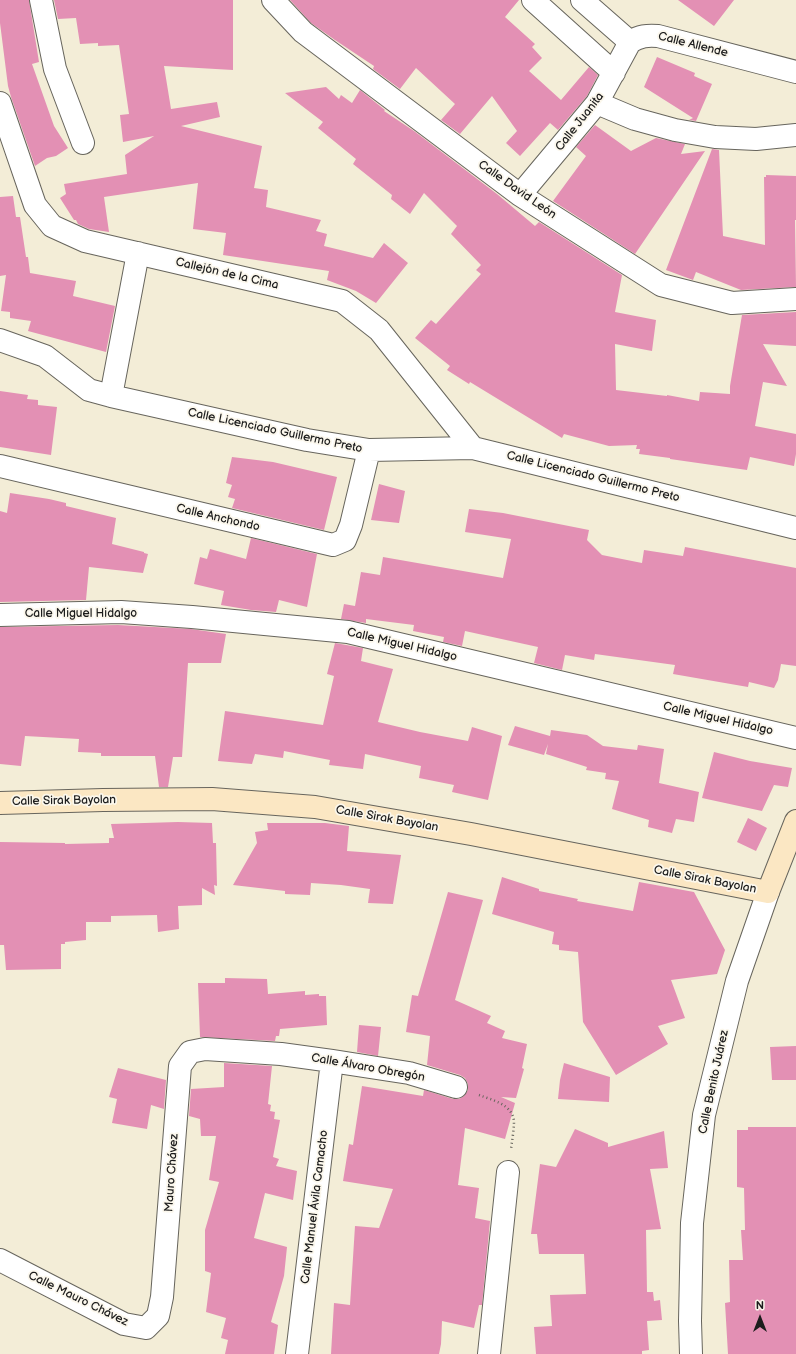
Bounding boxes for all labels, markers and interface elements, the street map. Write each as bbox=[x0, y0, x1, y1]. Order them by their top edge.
street label: Calle Allende bbox=[657, 29, 729, 61]
street label: Calle Juanita bbox=[553, 90, 607, 154]
street label: Calle David León bbox=[475, 158, 559, 222]
street label: Callejón de la Cima bbox=[174, 255, 280, 293]
street label: Calle Licenciado Guillermo Preto bbox=[186, 405, 364, 457]
street label: Calle Licenciado Guillermo Preto bbox=[505, 448, 681, 506]
street label: Calle Anchondo bbox=[175, 501, 261, 535]
street label: Calle Miguel Hidalgo bbox=[25, 607, 137, 621]
street label: Calle Miguel Hidalgo bbox=[346, 625, 458, 665]
street label: Calle Miguel Hidalgo bbox=[662, 699, 774, 739]
street label: Calle Sirak Bayolan bbox=[12, 793, 116, 809]
street label: Calle Sirak Bayolan bbox=[334, 803, 440, 835]
street label: Calle Sirak Bayolan bbox=[653, 863, 757, 897]
street label: Calle Benito Juárez bbox=[696, 1029, 732, 1135]
street label: Calle Álvaro Obregón bbox=[310, 1051, 426, 1085]
street label: Calle Manuel Ávila Camacho bbox=[298, 1129, 332, 1285]
street label: Mauro Chávez bbox=[162, 1133, 182, 1213]
street label: Calle Mauro Chávez bbox=[26, 1269, 130, 1329]
north arrow bbox=[740, 1298, 780, 1338]
text: N bbox=[756, 1299, 764, 1312]

